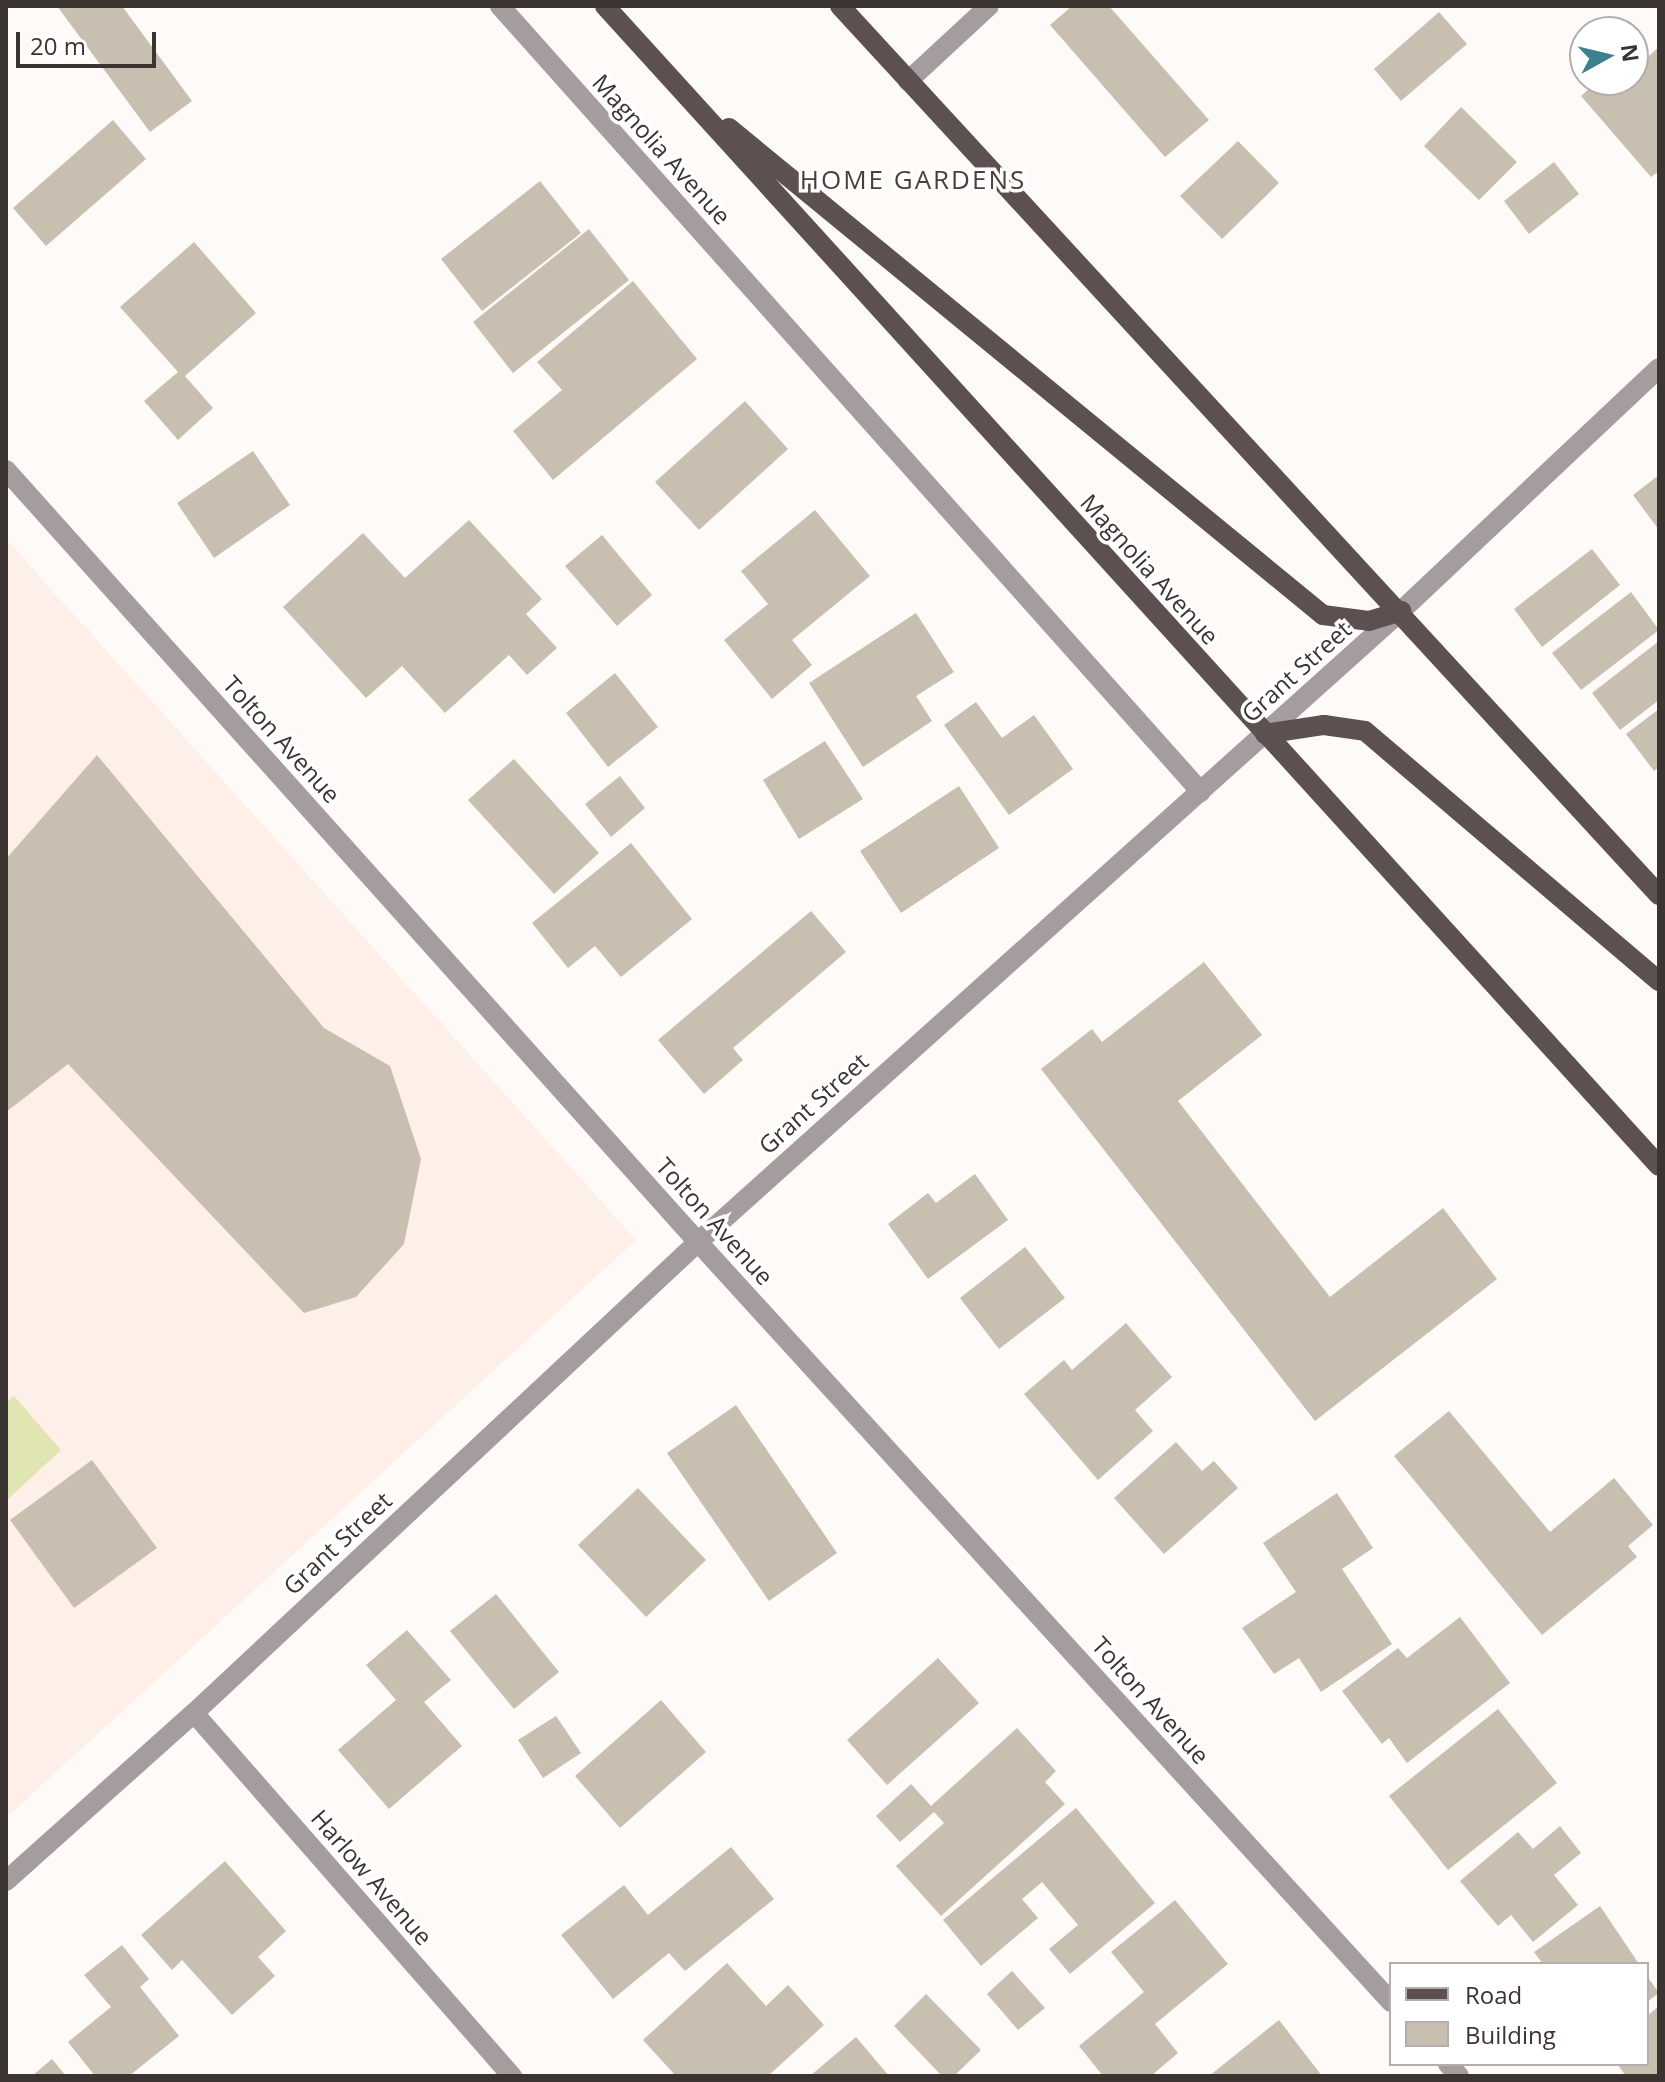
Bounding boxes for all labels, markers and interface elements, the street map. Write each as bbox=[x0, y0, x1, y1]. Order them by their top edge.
scale bar bbox=[20, 16, 160, 66]
north arrow bbox=[1569, 16, 1649, 96]
text: 20 m bbox=[30, 29, 86, 62]
text: N bbox=[1615, 42, 1647, 64]
street label: Magnolia Avenue bbox=[587, 68, 737, 230]
district label: HOME GARDENS bbox=[800, 164, 1026, 196]
street label: Magnolia Avenue bbox=[1075, 488, 1225, 650]
street label: Grant Street bbox=[1235, 614, 1357, 728]
street label: Tolton Avenue bbox=[217, 669, 347, 809]
street label: Grant Street bbox=[752, 1046, 874, 1160]
street label: Tolton Avenue bbox=[650, 1151, 780, 1291]
street label: Grant Street bbox=[277, 1486, 397, 1600]
street label: Tolton Avenue bbox=[1086, 1630, 1216, 1770]
street label: Harlow Avenue bbox=[305, 1804, 439, 1950]
legend bbox=[1389, 1962, 1649, 2066]
text: Road bbox=[1465, 1978, 1522, 2011]
text: Building bbox=[1465, 2018, 1556, 2051]

